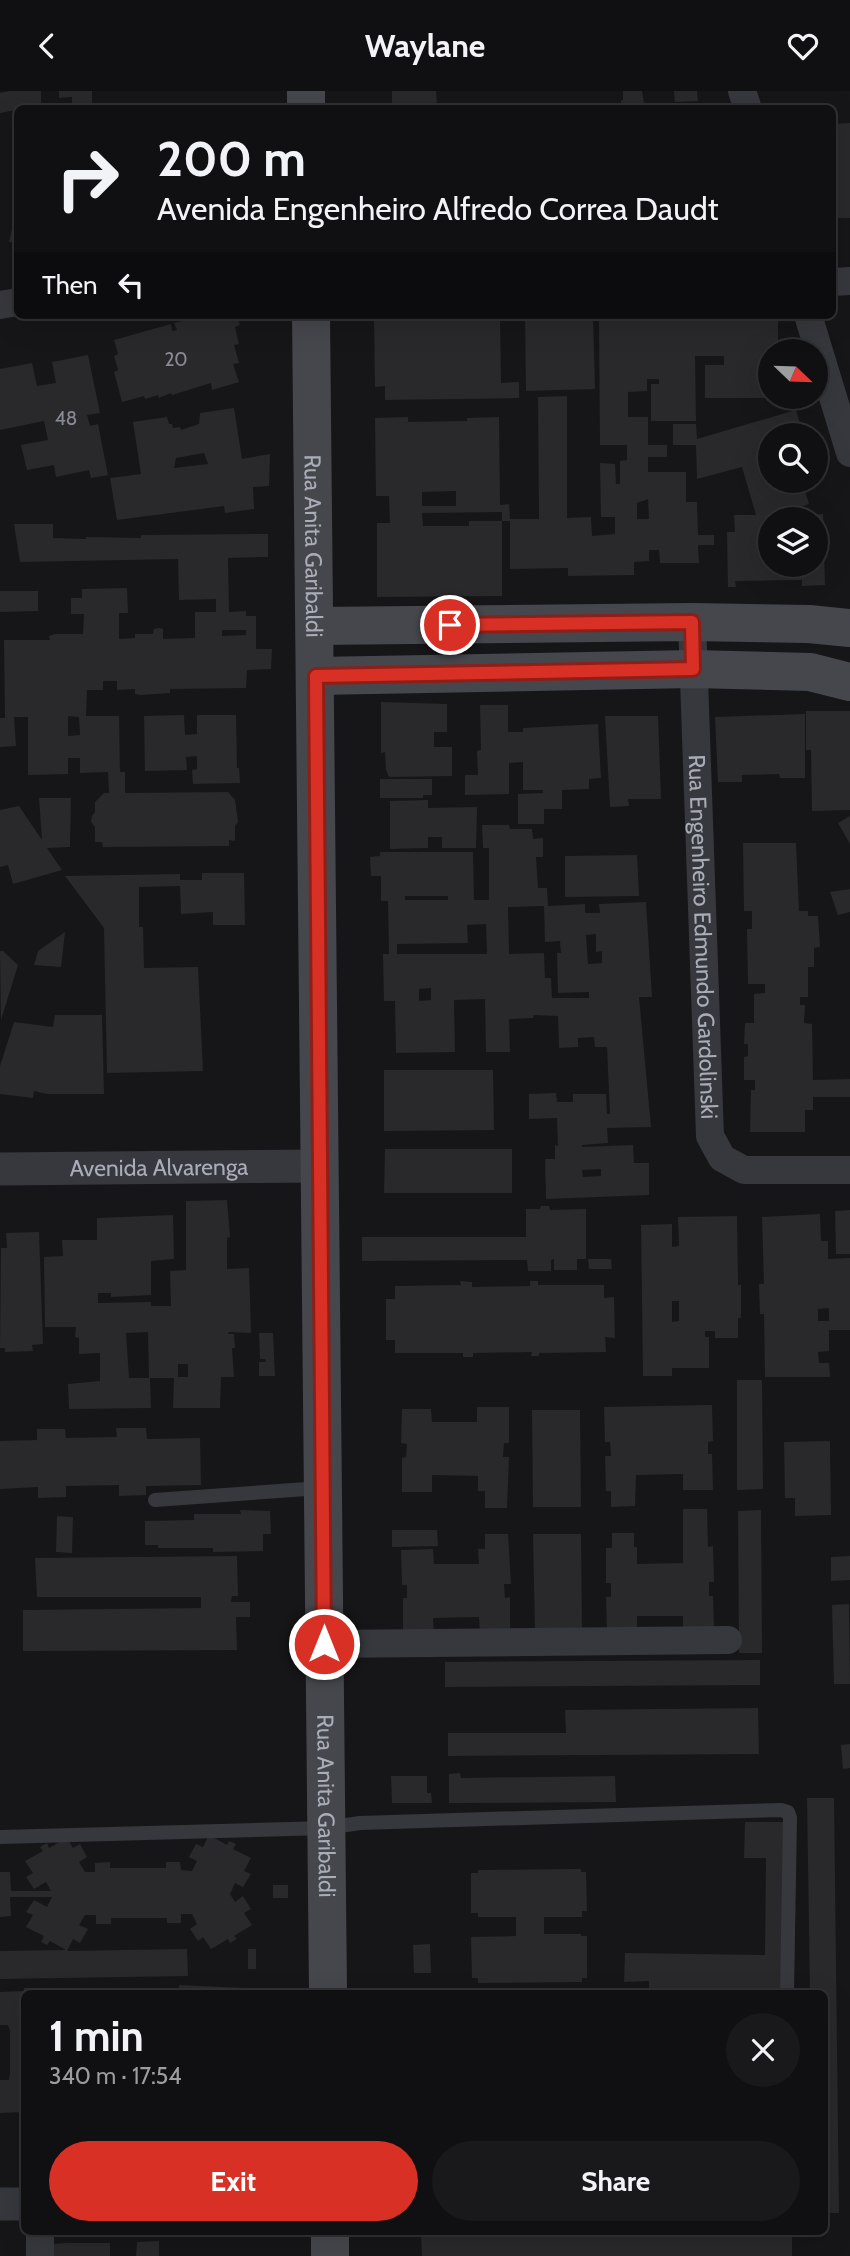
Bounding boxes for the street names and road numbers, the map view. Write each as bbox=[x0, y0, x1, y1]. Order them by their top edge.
street label: Rua Anita Garibaldi bbox=[298, 454, 328, 638]
street label: Rua Engenheiro Edmundo Gardolinski bbox=[683, 754, 723, 1120]
street label: Avenida Alvarenga bbox=[70, 1153, 248, 1182]
street label: Rua Anita Garibaldi bbox=[311, 1714, 341, 1898]

